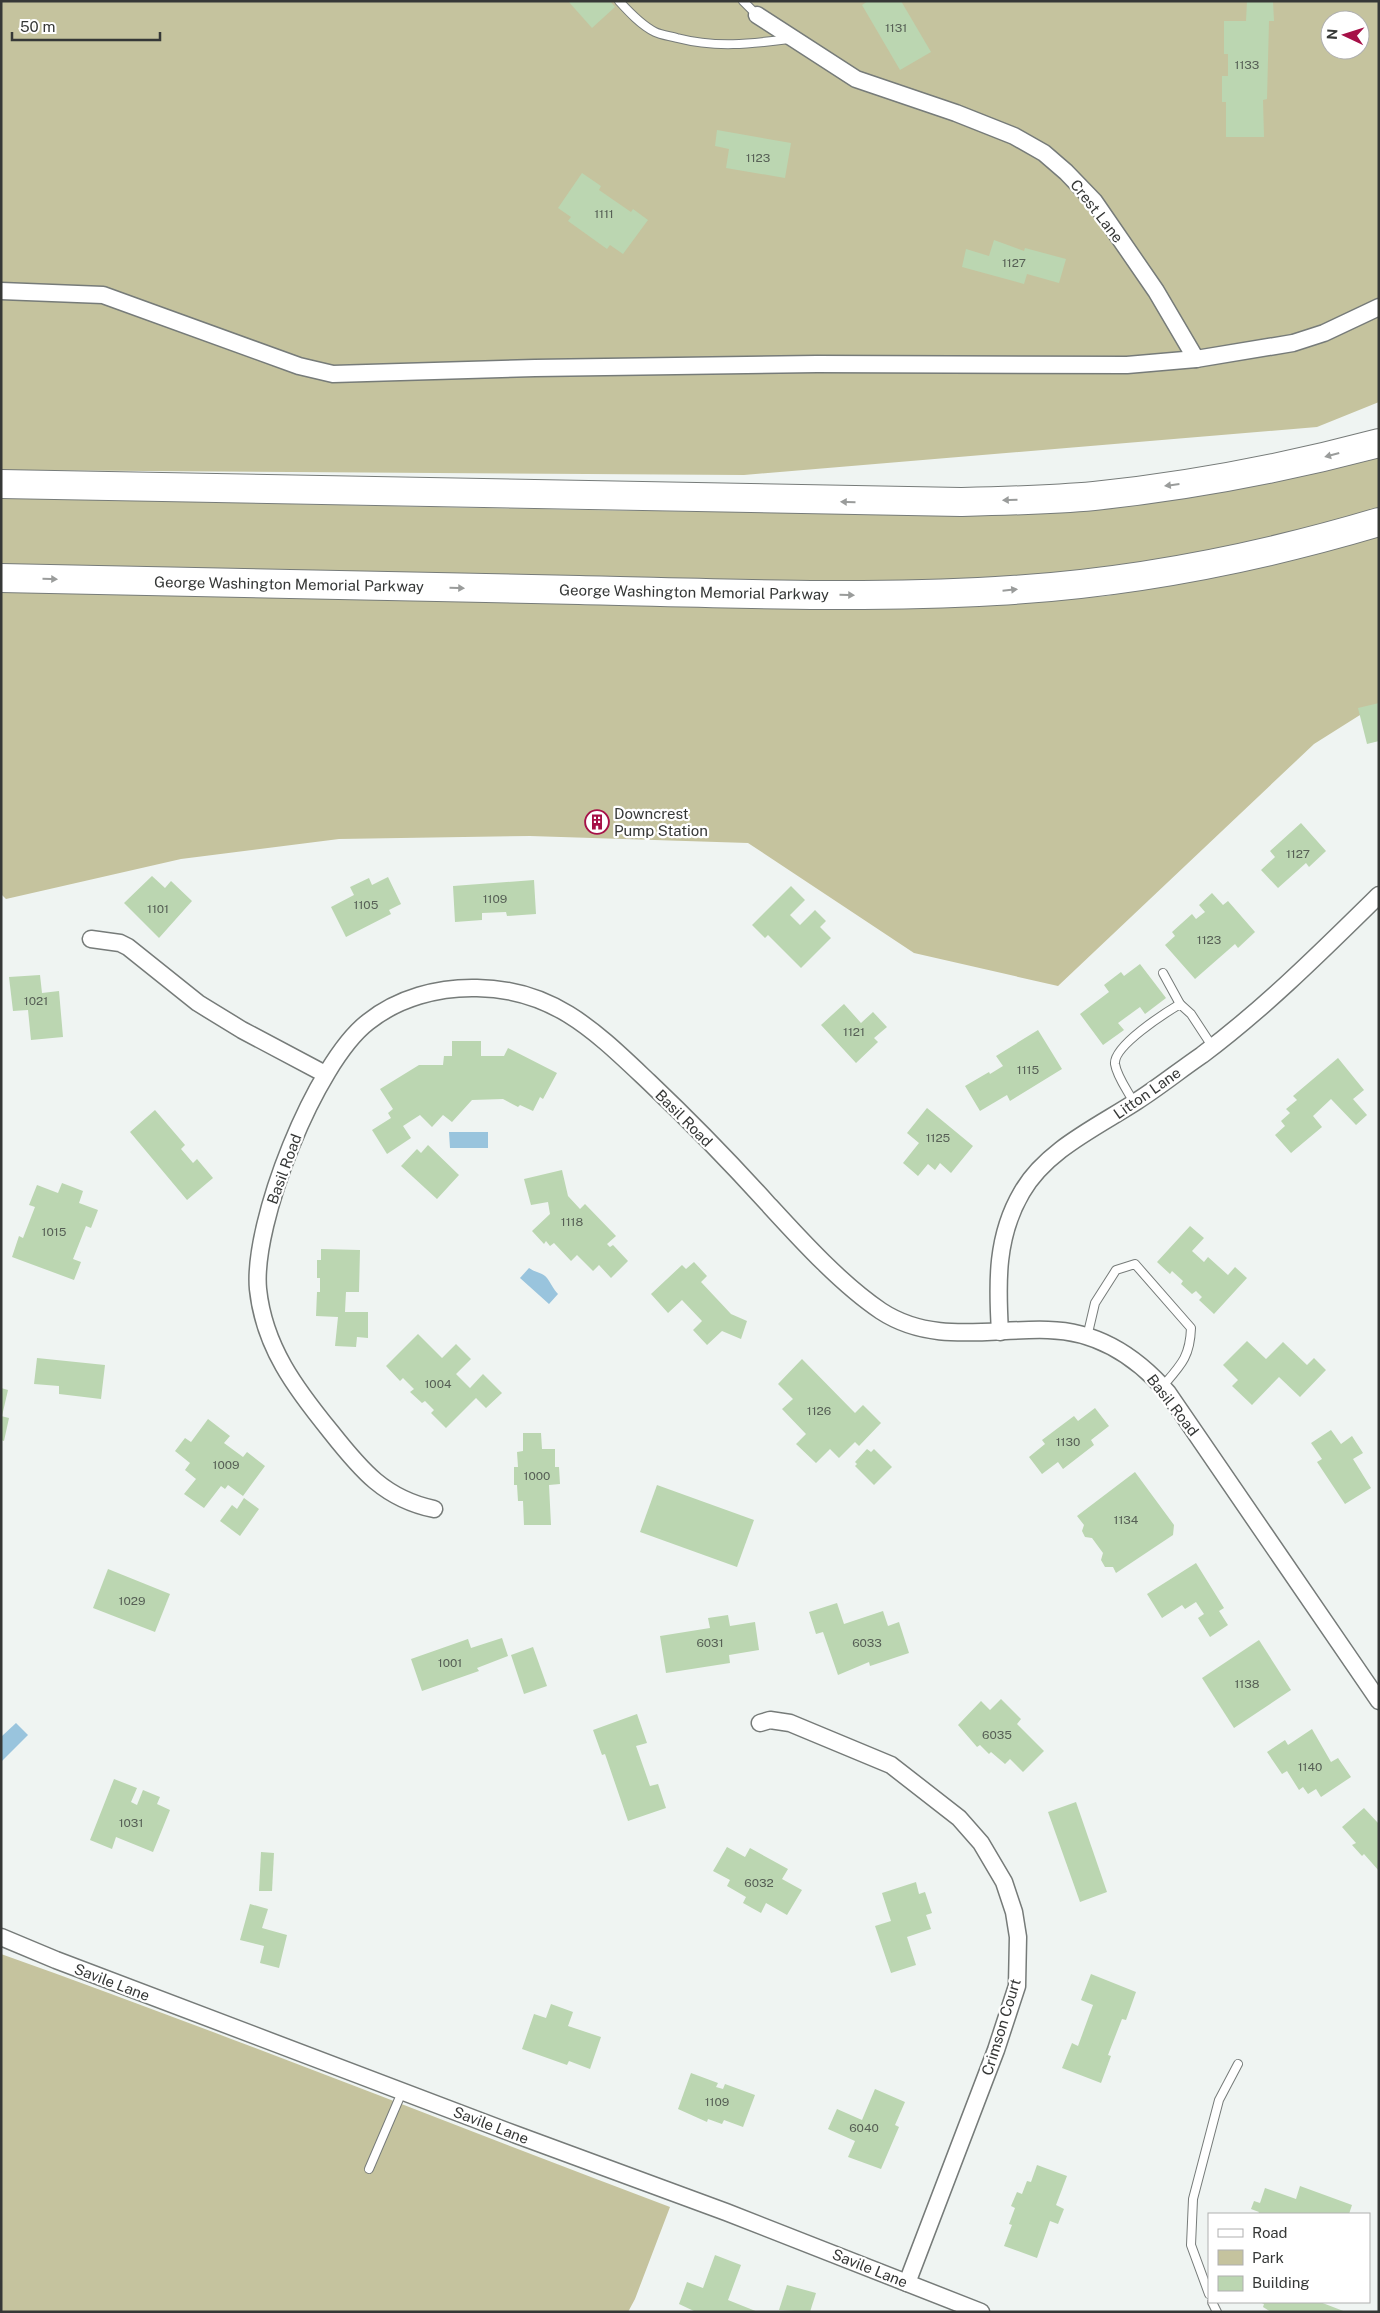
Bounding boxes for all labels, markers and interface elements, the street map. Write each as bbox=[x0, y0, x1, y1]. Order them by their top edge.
scale bar bbox=[12, 10, 160, 42]
north arrow bbox=[1320, 10, 1370, 60]
text: 50 m bbox=[20, 18, 55, 35]
house number: 1131 bbox=[885, 21, 907, 35]
text: N bbox=[1324, 28, 1340, 40]
house number: 1133 bbox=[1235, 58, 1259, 72]
house number: 1123 bbox=[746, 151, 770, 165]
street label: Crest Lane bbox=[1067, 176, 1127, 246]
house number: 1111 bbox=[594, 207, 614, 221]
house number: 1127 bbox=[1002, 256, 1026, 270]
one-way arrow bbox=[1324, 452, 1339, 460]
one-way arrow bbox=[1164, 482, 1180, 490]
one-way arrow bbox=[1002, 497, 1018, 505]
one-way arrow bbox=[840, 498, 856, 506]
street label: George Washington Memorial Parkway bbox=[154, 573, 424, 595]
one-way arrow bbox=[42, 575, 58, 583]
street label: George Washington Memorial Parkway bbox=[559, 581, 829, 603]
one-way arrow bbox=[450, 584, 466, 592]
one-way arrow bbox=[1002, 586, 1018, 594]
one-way arrow bbox=[840, 591, 856, 599]
place label: Downcrest Pump Station bbox=[614, 805, 708, 839]
building icon: Downcrest Pump Station bbox=[584, 809, 610, 835]
house number: 1127 bbox=[1286, 847, 1310, 861]
house number: 1109 bbox=[483, 892, 507, 906]
house number: 1105 bbox=[354, 898, 379, 912]
house number: 1101 bbox=[147, 902, 169, 916]
house number: 1123 bbox=[1197, 933, 1221, 947]
house number: 1021 bbox=[24, 994, 48, 1008]
house number: 1121 bbox=[843, 1025, 865, 1039]
house number: 1115 bbox=[1017, 1063, 1039, 1077]
street label: Litton Lane bbox=[1110, 1064, 1184, 1122]
street label: Basil Road bbox=[652, 1086, 716, 1150]
house number: 1125 bbox=[926, 1131, 951, 1145]
street label: Basil Road bbox=[263, 1132, 305, 1206]
house number: 1118 bbox=[561, 1215, 583, 1229]
house number: 1015 bbox=[42, 1225, 67, 1239]
street label: Basil Road bbox=[1144, 1371, 1202, 1439]
house number: 1004 bbox=[424, 1377, 452, 1391]
house number: 1126 bbox=[807, 1404, 831, 1418]
house number: 1130 bbox=[1056, 1435, 1080, 1449]
house number: 1009 bbox=[213, 1458, 239, 1472]
house number: 1000 bbox=[524, 1469, 550, 1483]
house number: 1134 bbox=[1114, 1513, 1139, 1527]
house number: 1029 bbox=[119, 1594, 145, 1608]
house number: 6031 bbox=[696, 1636, 724, 1650]
house number: 6033 bbox=[852, 1636, 882, 1650]
house number: 1001 bbox=[438, 1656, 462, 1670]
house number: 1138 bbox=[1234, 1677, 1260, 1691]
house number: 6035 bbox=[982, 1728, 1012, 1742]
house number: 1140 bbox=[1298, 1760, 1322, 1774]
house number: 1031 bbox=[119, 1816, 143, 1830]
house number: 6032 bbox=[744, 1876, 774, 1890]
street label: Savile Lane bbox=[72, 1960, 152, 2004]
street label: Crimson Court bbox=[978, 1976, 1024, 2077]
house number: 1109 bbox=[705, 2095, 729, 2109]
street label: Savile Lane bbox=[451, 2103, 531, 2147]
house number: 6040 bbox=[849, 2121, 879, 2135]
legend bbox=[1208, 2213, 1370, 2303]
text: Road bbox=[1252, 2224, 1288, 2241]
street label: Savile Lane bbox=[830, 2245, 910, 2291]
text: Park bbox=[1252, 2249, 1284, 2266]
text: Building bbox=[1252, 2274, 1310, 2291]

